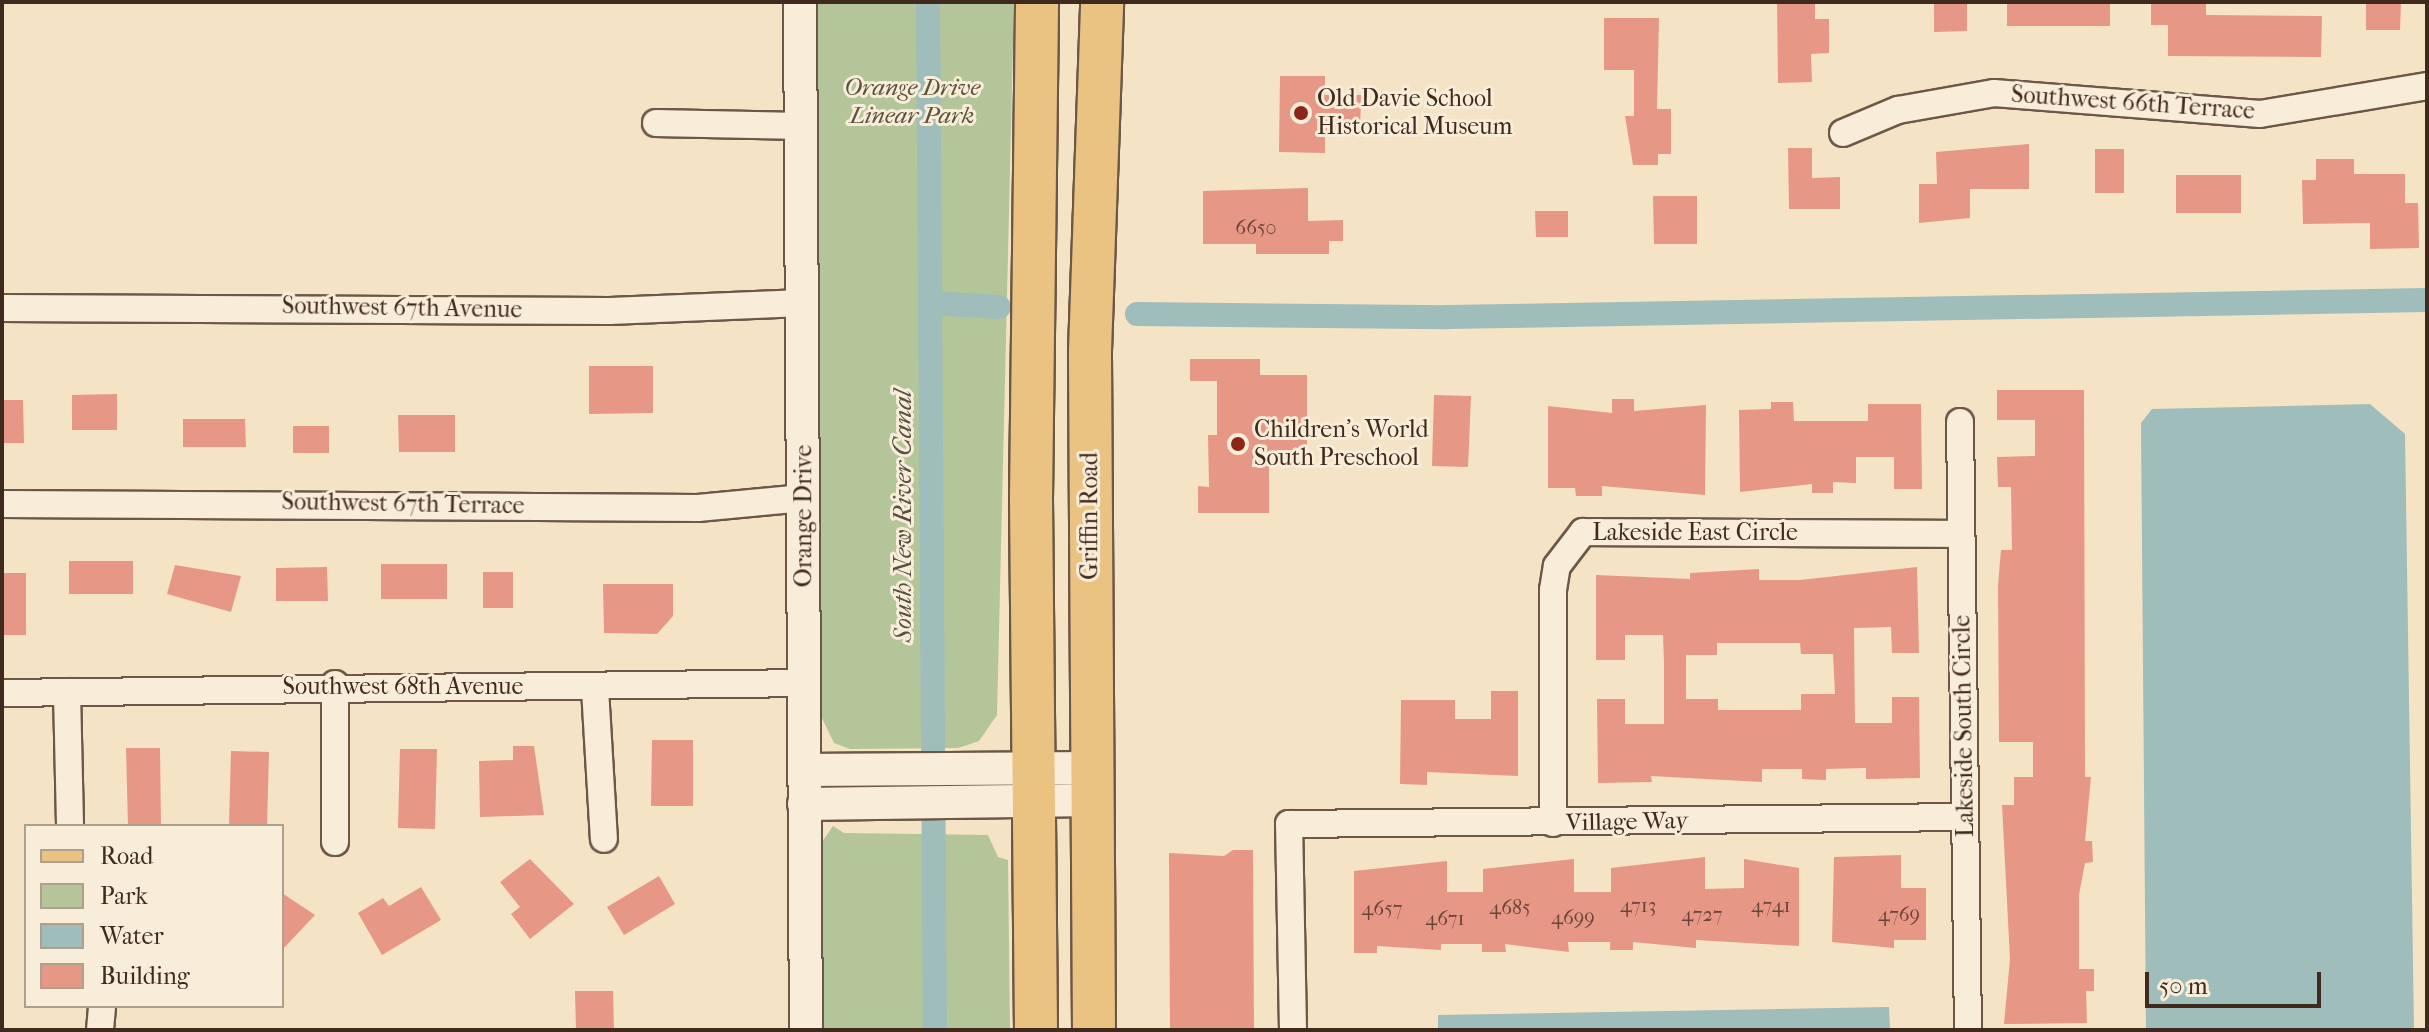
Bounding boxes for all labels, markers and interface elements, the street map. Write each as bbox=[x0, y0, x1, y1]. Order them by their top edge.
park label: Orange Drive Linear Park bbox=[844, 74, 980, 130]
street label: Southwest 66th Terrace bbox=[2010, 80, 2256, 126]
place label: Old Davie School Historical Museum bbox=[1317, 85, 1513, 141]
marker: Old Davie School Historical Museum bbox=[1292, 104, 1310, 122]
house number: 6650 bbox=[1235, 215, 1277, 239]
street label: Southwest 67th Avenue bbox=[282, 292, 522, 324]
water label: South New River Canal bbox=[887, 390, 919, 642]
place label: Children's World South Preschool bbox=[1254, 416, 1429, 472]
marker: Children's World South Preschool bbox=[1229, 435, 1247, 453]
street label: Orange Drive bbox=[790, 445, 818, 587]
street label: Griffin Road bbox=[1076, 452, 1104, 580]
street label: Southwest 67th Terrace bbox=[281, 487, 525, 521]
street label: Lakeside East Circle bbox=[1592, 519, 1798, 547]
street label: Lakeside South Circle bbox=[1948, 615, 1980, 837]
street label: Southwest 68th Avenue bbox=[283, 673, 523, 701]
street label: Village Way bbox=[1566, 807, 1688, 837]
legend bbox=[24, 824, 284, 1008]
text: Road bbox=[100, 842, 153, 870]
text: Park bbox=[100, 882, 148, 910]
house number: 4713 bbox=[1620, 893, 1656, 917]
house number: 4741 bbox=[1751, 893, 1791, 917]
house number: 4685 bbox=[1489, 895, 1531, 919]
house number: 4657 bbox=[1362, 896, 1402, 920]
house number: 4727 bbox=[1682, 902, 1722, 926]
house number: 4769 bbox=[1878, 902, 1920, 926]
house number: 4699 bbox=[1551, 905, 1595, 929]
house number: 4671 bbox=[1425, 906, 1465, 930]
text: Water bbox=[100, 922, 164, 950]
scale bar bbox=[2149, 956, 2325, 1006]
text: Building bbox=[100, 962, 190, 990]
text: 50 m bbox=[2159, 972, 2208, 1000]

